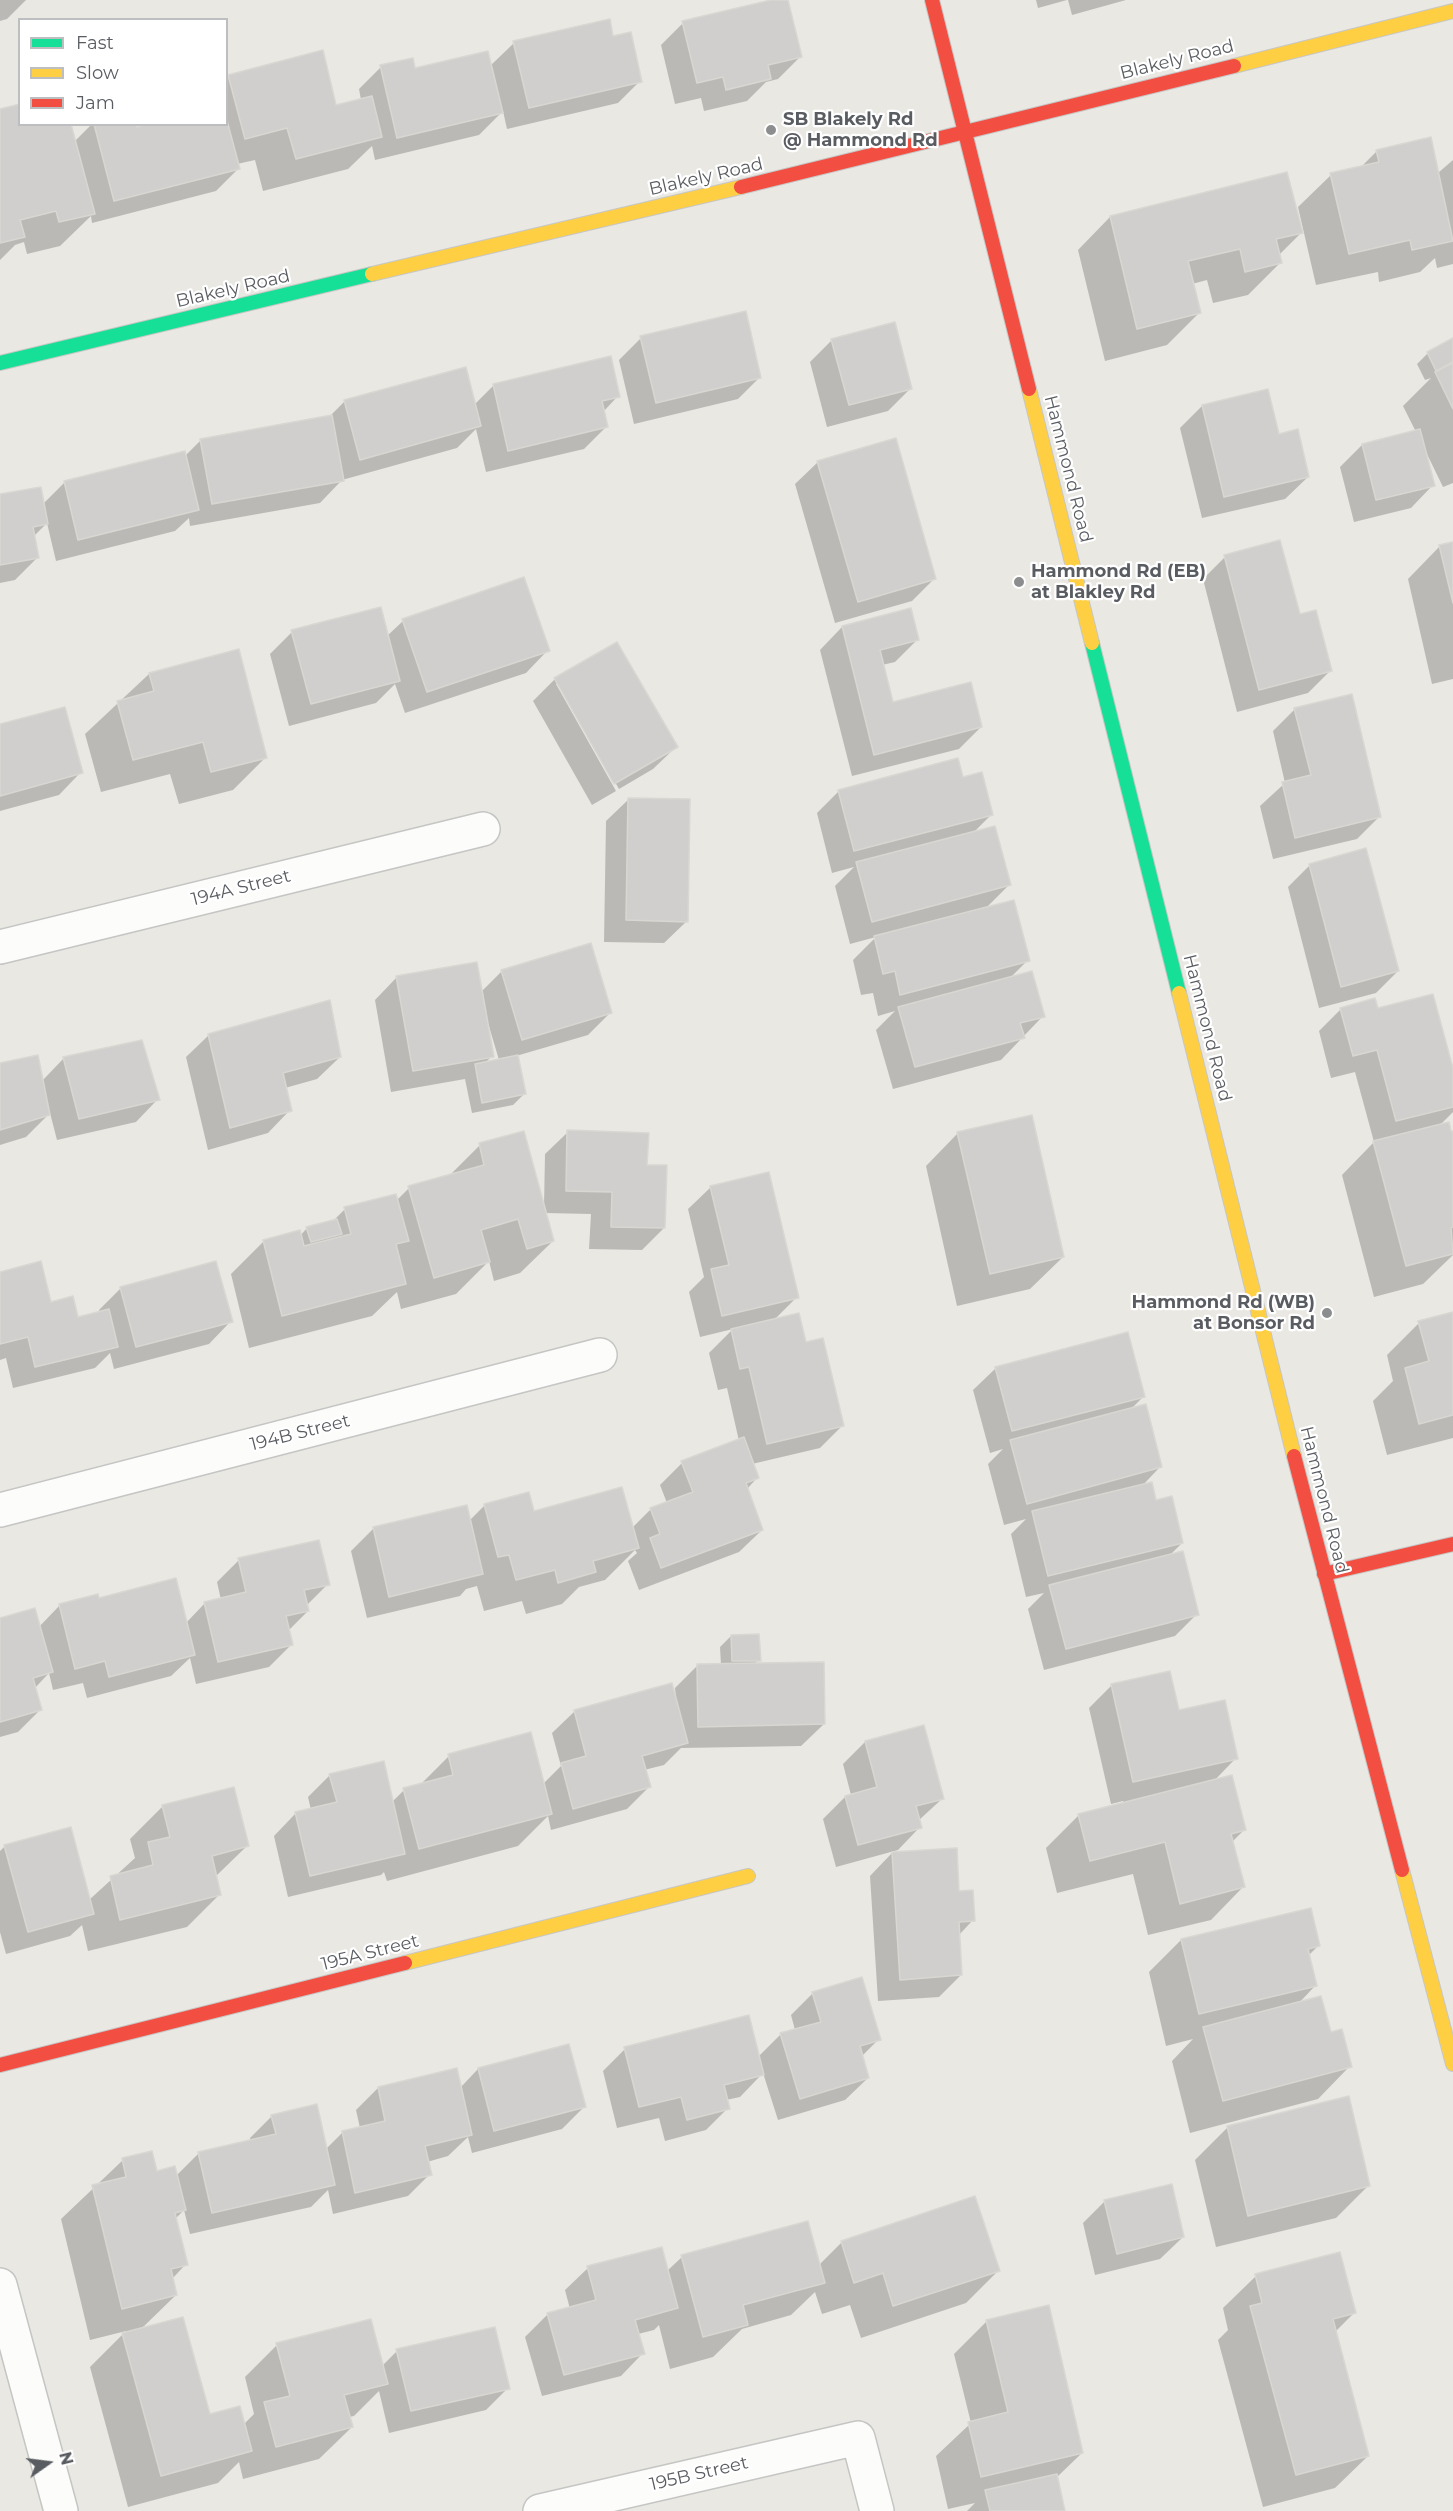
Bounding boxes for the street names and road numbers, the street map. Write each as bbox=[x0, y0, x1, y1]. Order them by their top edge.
street label: Blakely Road bbox=[1118, 35, 1236, 85]
street label: Blakely Road bbox=[647, 153, 765, 201]
street label: Blakely Road bbox=[174, 265, 292, 313]
street label: Hammond Road bbox=[1039, 393, 1097, 545]
street label: 194A Street bbox=[189, 865, 293, 911]
street label: Hammond Road bbox=[1178, 952, 1236, 1104]
street label: 194B Street bbox=[248, 1410, 352, 1456]
street label: Hammond Road bbox=[1295, 1424, 1353, 1576]
street label: 195A Street bbox=[319, 1930, 421, 1976]
street label: 195B Street bbox=[648, 2452, 750, 2496]

